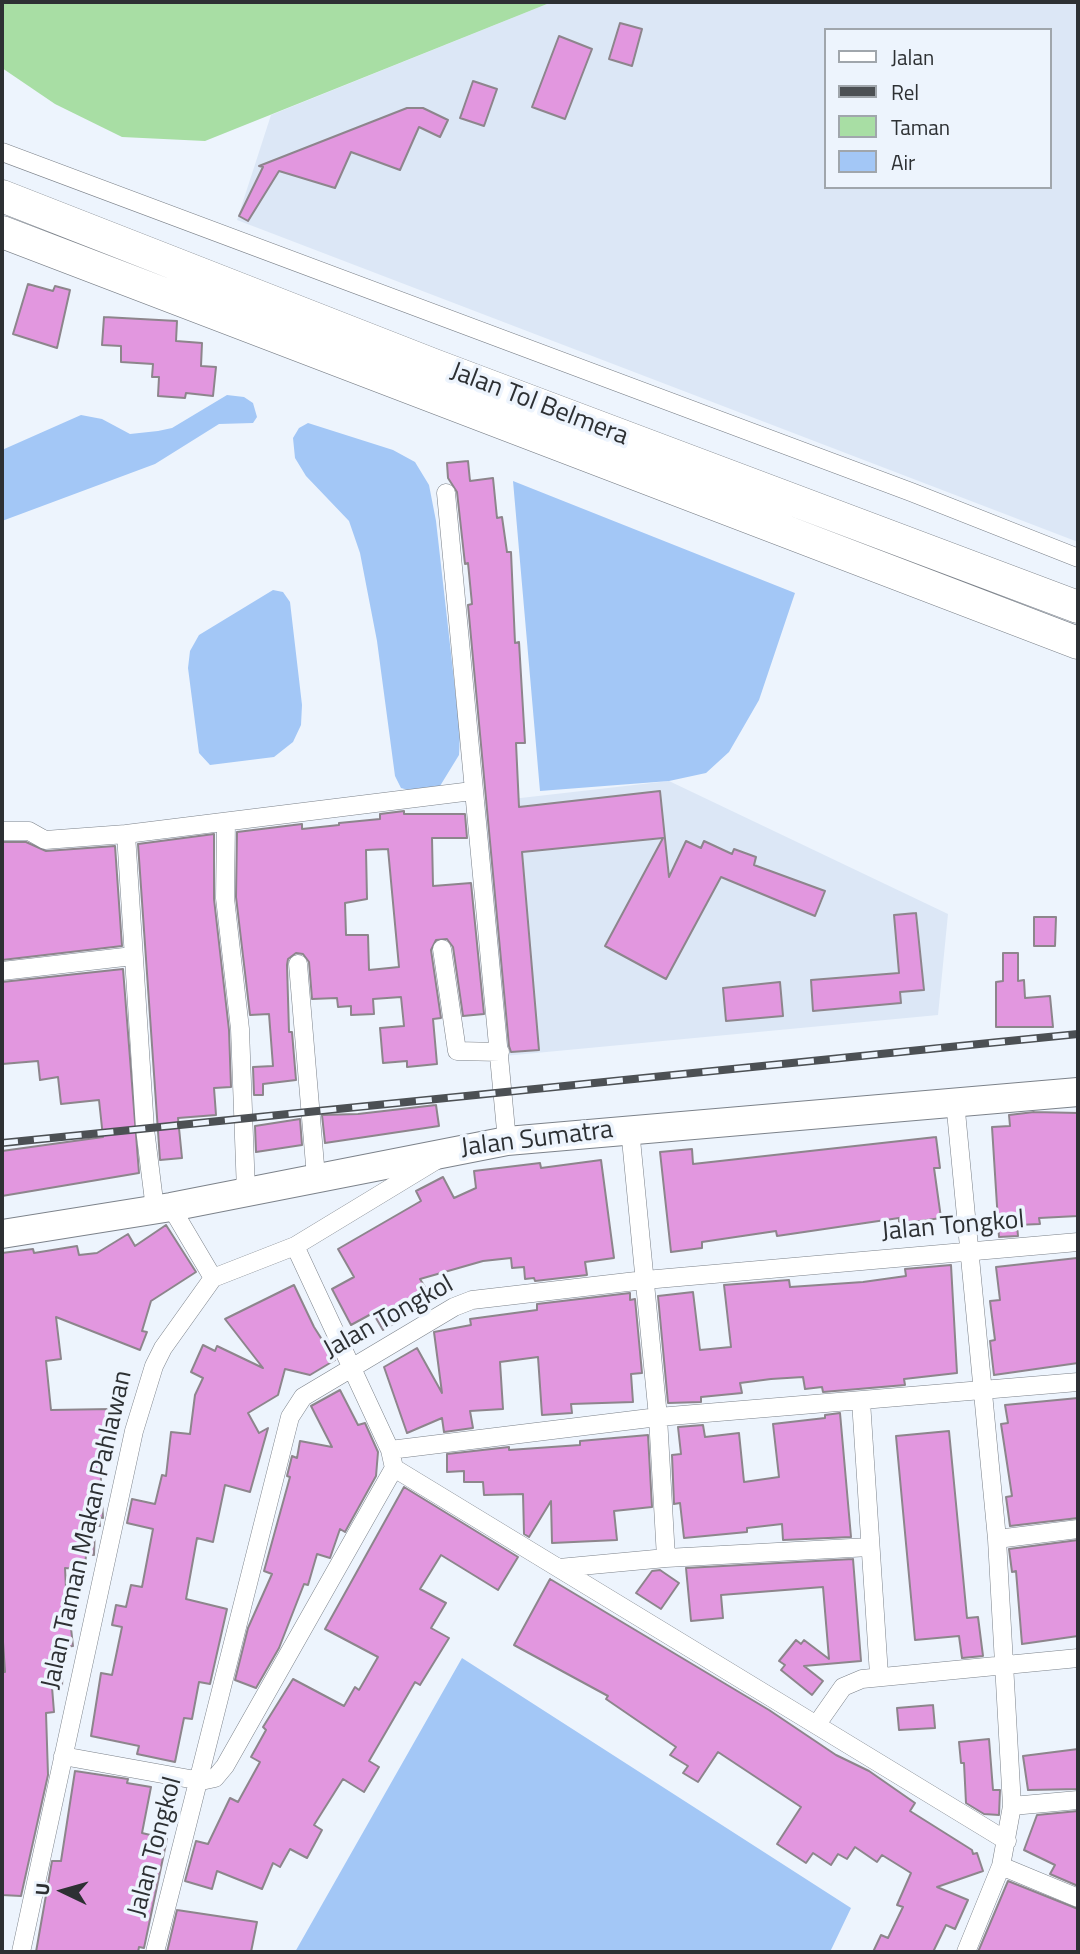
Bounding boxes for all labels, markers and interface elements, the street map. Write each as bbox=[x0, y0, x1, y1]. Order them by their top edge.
legend bbox=[824, 28, 1052, 189]
text: Jalan bbox=[891, 41, 934, 73]
text: Rel bbox=[891, 76, 919, 108]
text: Taman bbox=[891, 111, 950, 143]
text: Air bbox=[891, 146, 915, 178]
street label: Jalan Tol Belmera bbox=[446, 357, 632, 453]
street label: Jalan Sumatra bbox=[459, 1115, 615, 1165]
street label: Jalan Tongkol bbox=[880, 1205, 1026, 1249]
street label: Jalan Tongkol bbox=[319, 1270, 459, 1366]
street label: Jalan Taman Makan Pahlawan bbox=[36, 1368, 140, 1692]
street label: Jalan Tongkol bbox=[122, 1774, 190, 1920]
north arrow bbox=[28, 1856, 98, 1926]
text: U bbox=[27, 1882, 57, 1897]

